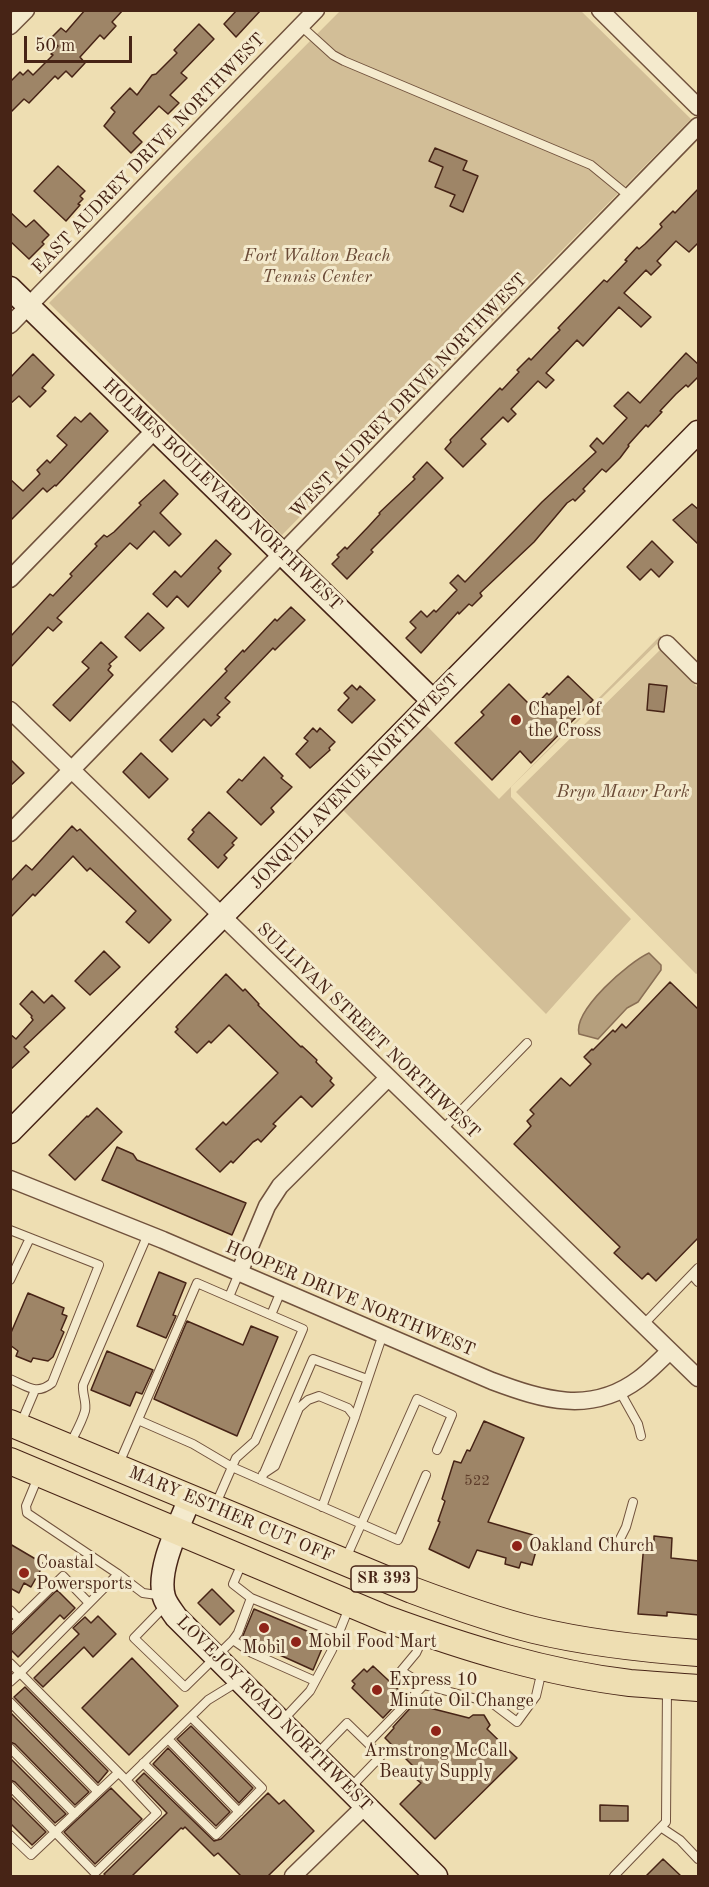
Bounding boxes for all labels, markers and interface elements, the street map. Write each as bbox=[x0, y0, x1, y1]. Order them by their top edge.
scale bar bbox=[27, 24, 135, 62]
street label: EAST AUDREY DRIVE NORTHWEST bbox=[28, 29, 270, 279]
text: 50 m bbox=[35, 37, 75, 55]
park label: Fort Walton Beach Tennis Center bbox=[243, 245, 391, 288]
street label: WEST AUDREY DRIVE NORTHWEST bbox=[286, 269, 532, 523]
street label: HOLMES BOULEVARD NORTHWEST bbox=[98, 374, 346, 616]
street label: JONQUIL AVENUE NORTHWEST bbox=[246, 670, 464, 894]
place label: Chapel of the Cross bbox=[528, 699, 601, 742]
marker: Chapel of the Cross bbox=[509, 713, 523, 727]
park label: Bryn Mawr Park bbox=[556, 781, 690, 803]
street label: SULLIVAN STREET NORTHWEST bbox=[252, 918, 484, 1144]
street label: HOOPER DRIVE NORTHWEST bbox=[222, 1236, 478, 1362]
street label: MARY ESTHER CUT OFF bbox=[125, 1462, 337, 1568]
house number: 522 bbox=[464, 1472, 490, 1490]
place label: Oakland Church bbox=[529, 1535, 654, 1557]
marker: Oakland Church bbox=[510, 1539, 524, 1553]
place label: Coastal Powersports bbox=[36, 1552, 132, 1594]
marker: Coastal Powersports bbox=[17, 1566, 31, 1580]
road number: SR 393 bbox=[351, 1566, 417, 1592]
street label: LOVEJOY ROAD NORTHWEST bbox=[172, 1612, 376, 1816]
marker: Mobil bbox=[257, 1621, 271, 1635]
place label: Mobil Food Mart bbox=[308, 1631, 437, 1653]
marker: Mobil Food Mart bbox=[289, 1635, 303, 1649]
place label: Mobil bbox=[243, 1637, 285, 1659]
place label: Express 10 Minute Oil Change bbox=[389, 1669, 534, 1712]
marker: Express 10 Minute Oil Change bbox=[370, 1683, 384, 1697]
marker: Armstrong McCall Beauty Supply bbox=[429, 1724, 443, 1738]
place label: Armstrong McCall Beauty Supply bbox=[364, 1740, 508, 1782]

